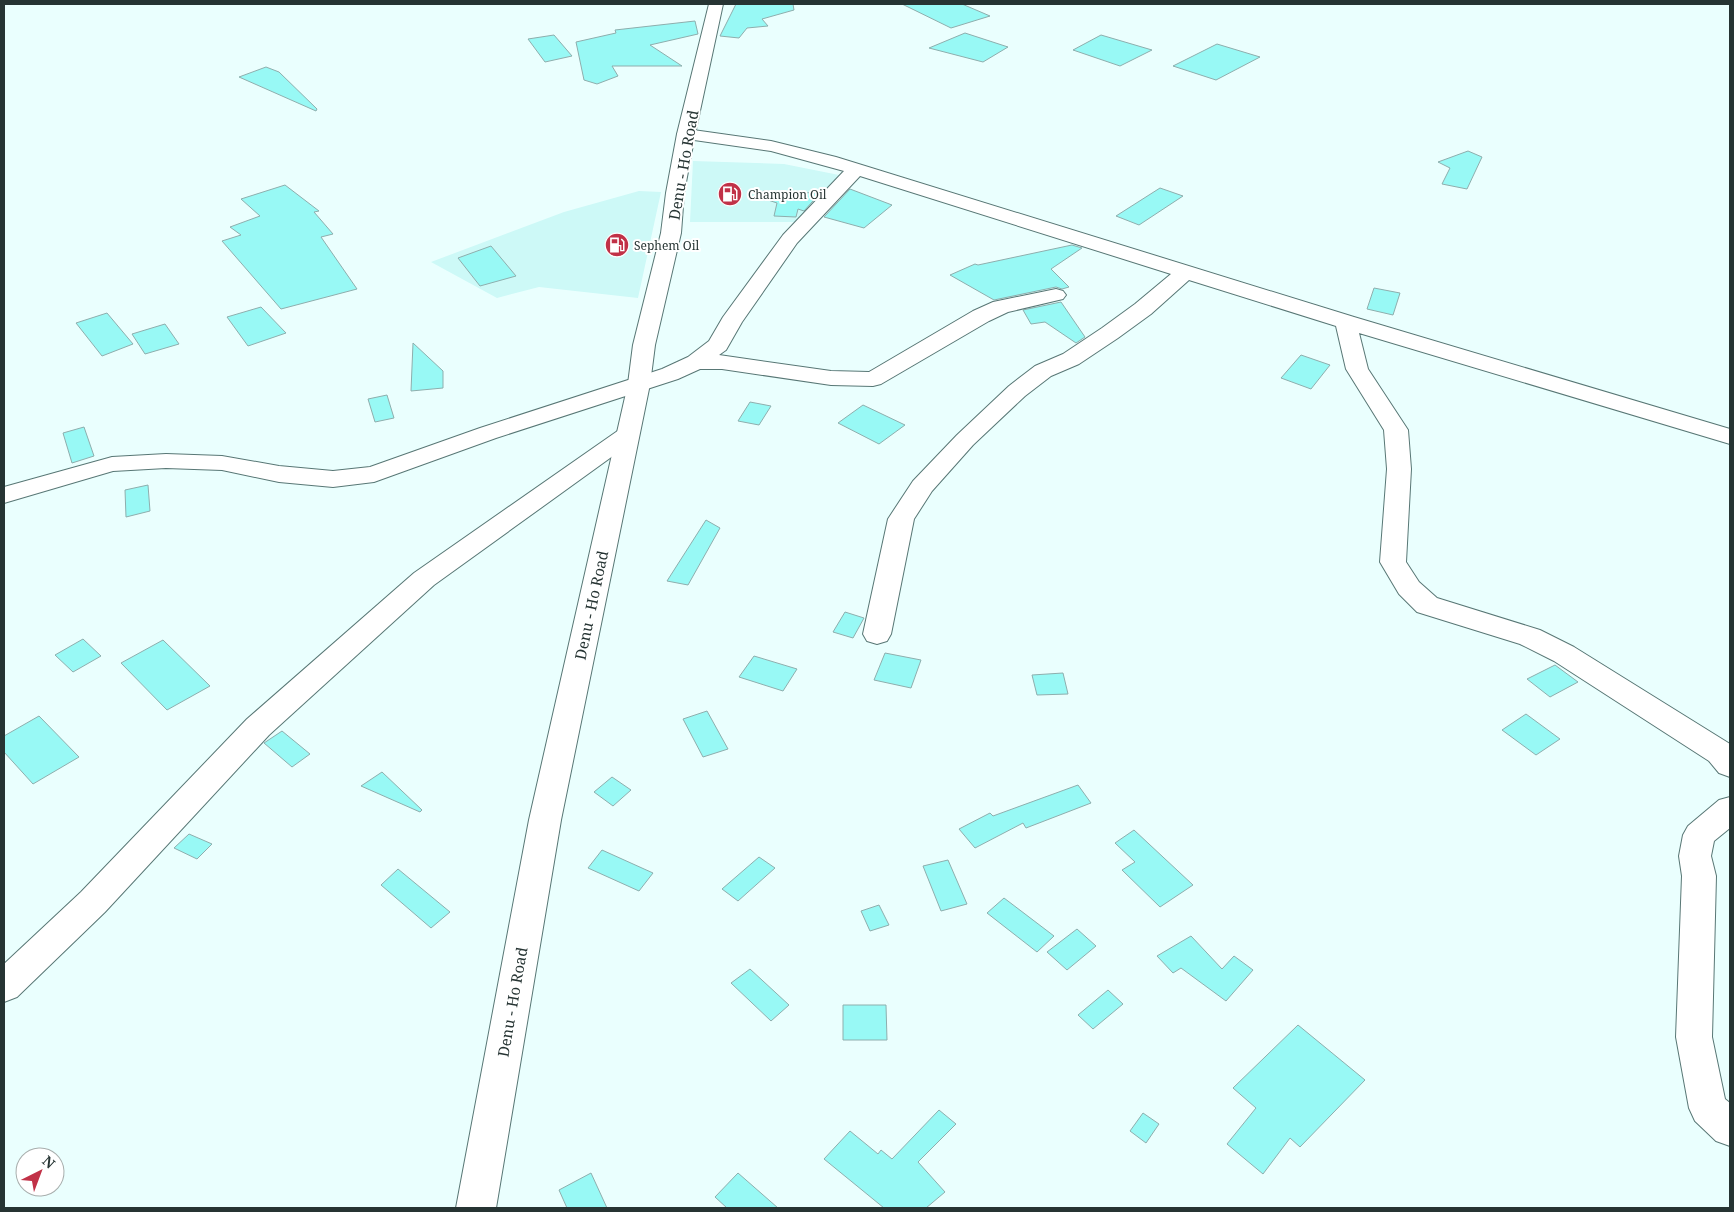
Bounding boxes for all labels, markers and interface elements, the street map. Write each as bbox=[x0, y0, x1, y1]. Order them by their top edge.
street label: Denu - Ho Road bbox=[663, 109, 703, 221]
fuel station icon: Champion Oil bbox=[717, 181, 743, 207]
place label: Champion Oil bbox=[748, 186, 827, 203]
fuel station icon: Sephem Oil bbox=[604, 232, 630, 258]
place label: Sephem Oil bbox=[634, 237, 700, 254]
street label: Denu - Ho Road bbox=[570, 549, 612, 661]
street label: Denu - Ho Road bbox=[492, 946, 532, 1058]
north arrow bbox=[15, 1147, 65, 1197]
text: N bbox=[39, 1151, 59, 1173]

